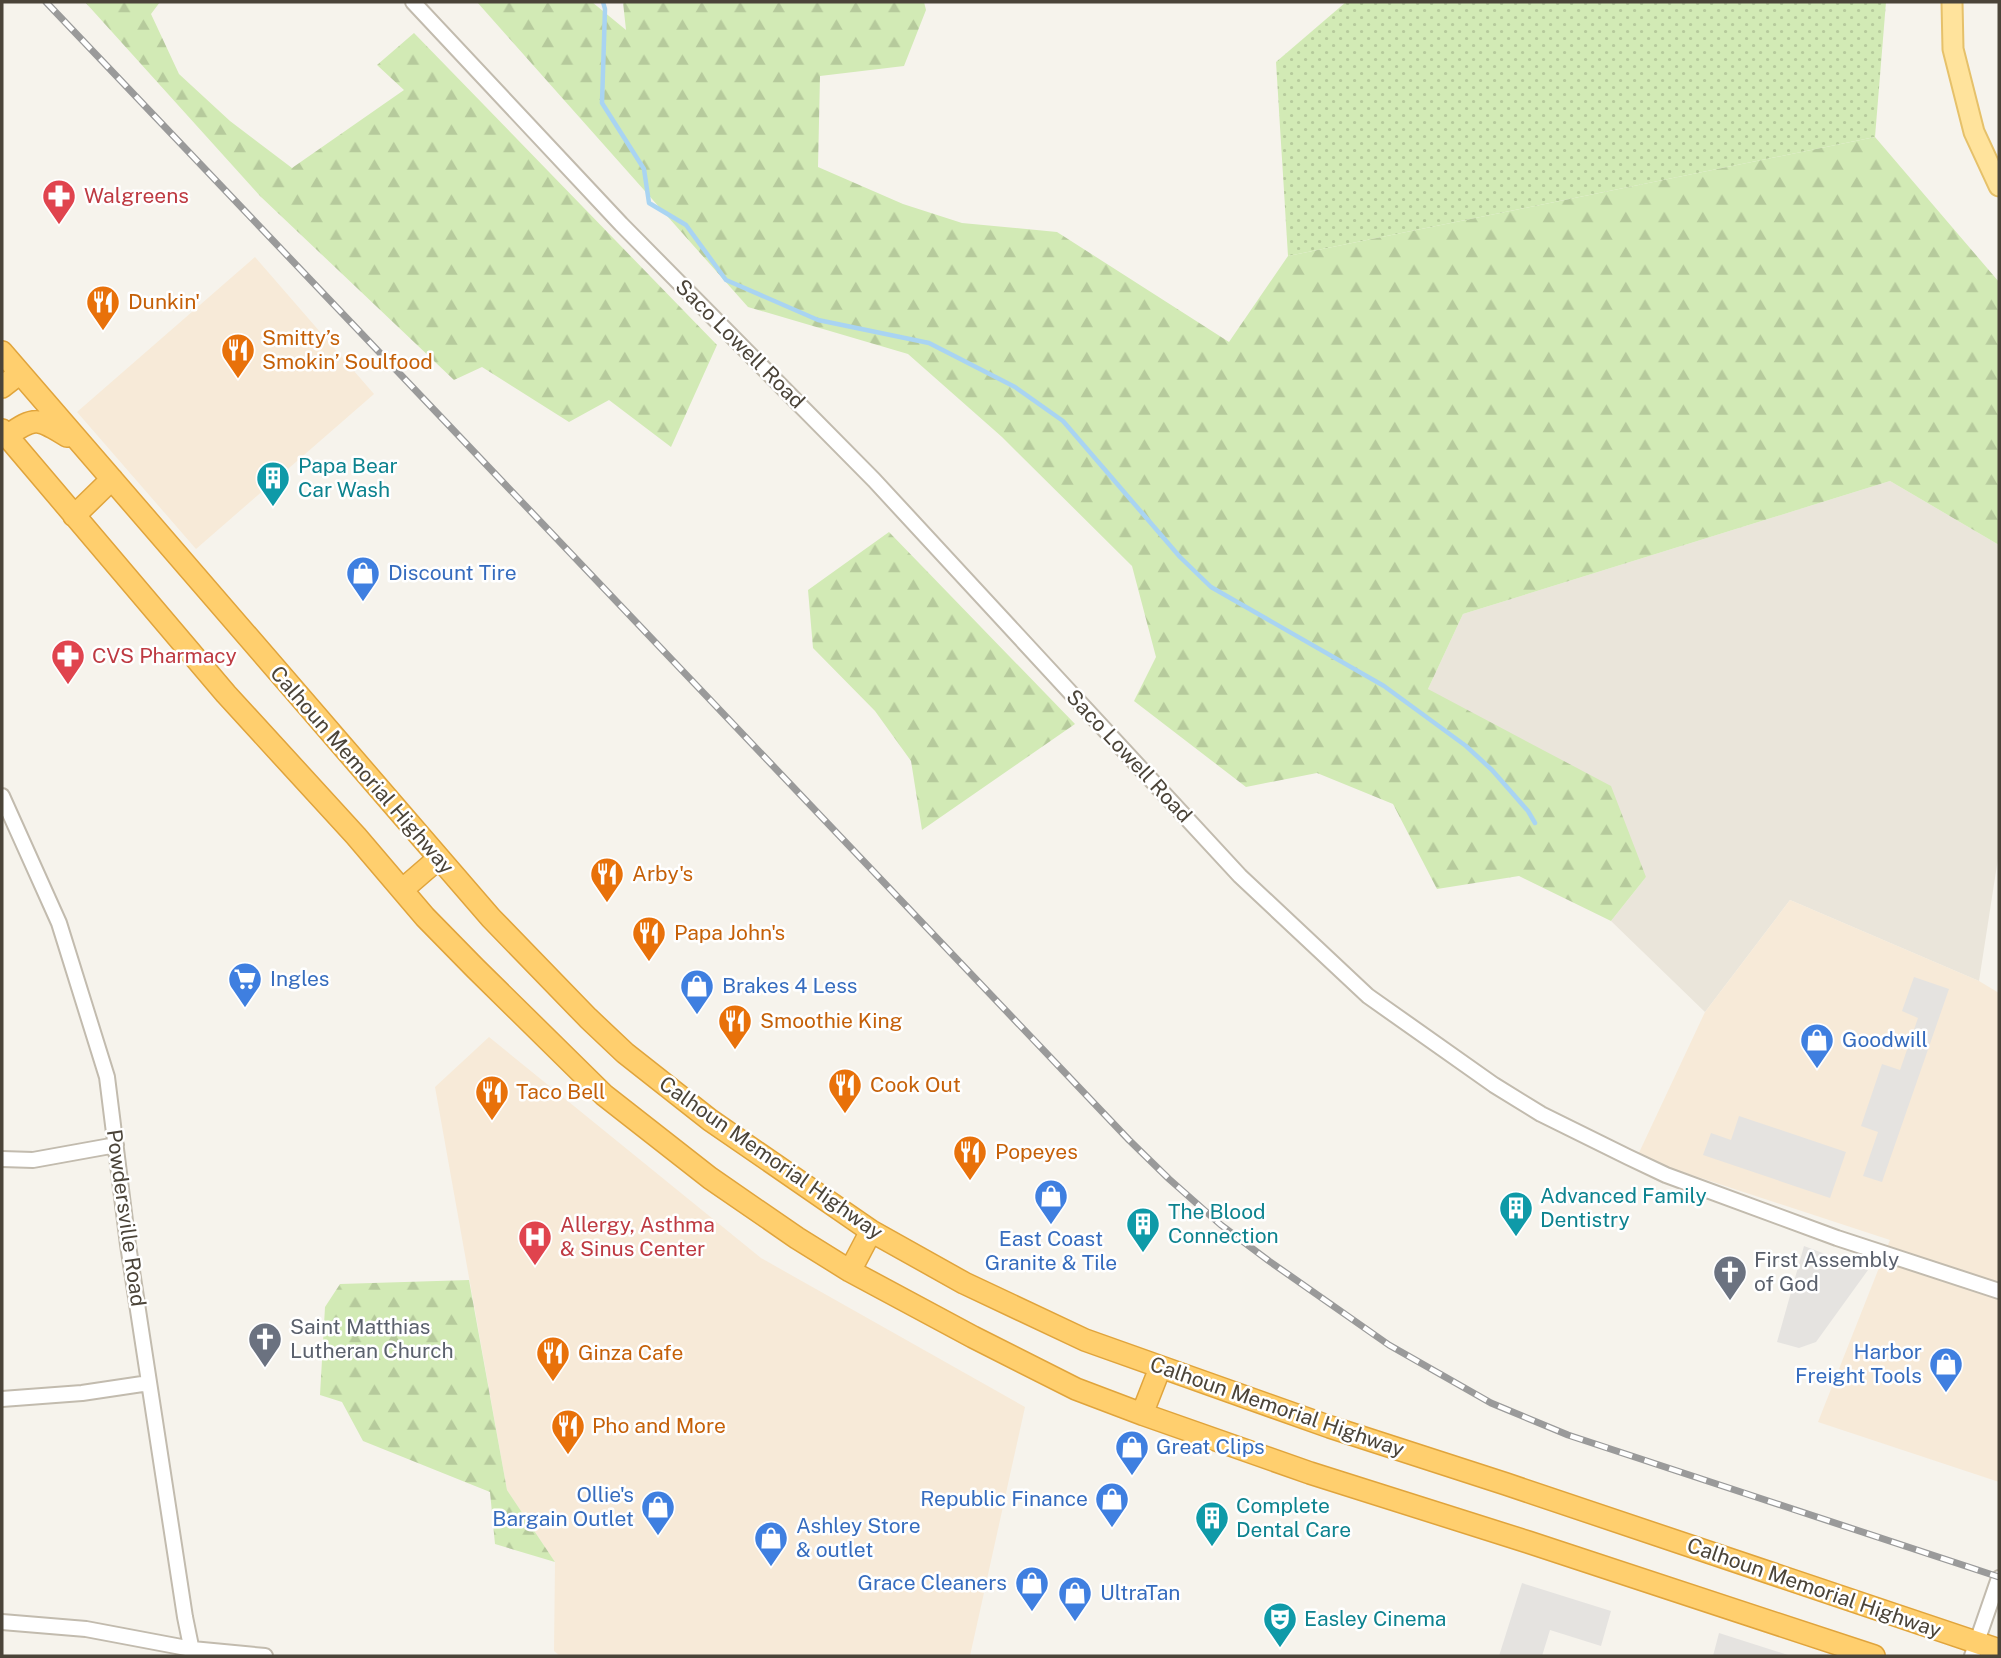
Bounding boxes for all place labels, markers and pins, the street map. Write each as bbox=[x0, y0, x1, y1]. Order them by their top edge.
pharmacy icon: Walgreens bbox=[40, 177, 78, 226]
place label: Walgreens bbox=[84, 183, 189, 208]
restaurant icon: Dunkin' bbox=[84, 283, 122, 332]
place label: Dunkin' bbox=[128, 289, 200, 314]
place label: Smitty’s Smokin’ Soulfood bbox=[262, 325, 433, 374]
restaurant icon: Smitty’s Smokin’ Soulfood bbox=[219, 331, 257, 380]
place label: Papa Bear Car Wash bbox=[298, 453, 398, 502]
building icon: Papa Bear Car Wash bbox=[254, 459, 292, 508]
shop icon: Discount Tire bbox=[344, 554, 382, 603]
place label: Discount Tire bbox=[388, 560, 517, 585]
pharmacy icon: CVS Pharmacy bbox=[49, 637, 87, 686]
place label: CVS Pharmacy bbox=[92, 643, 237, 668]
restaurant icon: Arby's bbox=[588, 855, 626, 904]
place label: Arby's bbox=[632, 861, 693, 886]
restaurant icon: Papa John's bbox=[630, 914, 668, 963]
place label: Papa John's bbox=[674, 920, 785, 945]
supermarket icon: Ingles bbox=[226, 960, 264, 1009]
place label: Ingles bbox=[270, 966, 329, 991]
shop icon: Brakes 4 Less bbox=[678, 967, 716, 1016]
place label: Brakes 4 Less bbox=[722, 973, 857, 998]
restaurant icon: Smoothie King bbox=[716, 1002, 754, 1051]
place label: Smoothie King bbox=[760, 1008, 903, 1033]
shop icon: Goodwill bbox=[1798, 1021, 1836, 1070]
place label: Goodwill bbox=[1842, 1027, 1928, 1052]
restaurant icon: Cook Out bbox=[826, 1066, 864, 1115]
place label: Cook Out bbox=[870, 1072, 961, 1097]
restaurant icon: Taco Bell bbox=[473, 1073, 511, 1122]
place label: Taco Bell bbox=[516, 1079, 605, 1104]
restaurant icon: Popeyes bbox=[951, 1133, 989, 1182]
place label: Popeyes bbox=[995, 1139, 1078, 1164]
shop icon: East Coast Granite & Tile bbox=[1032, 1177, 1070, 1226]
place label: Advanced Family Dentistry bbox=[1540, 1183, 1707, 1232]
building icon: Advanced Family Dentistry bbox=[1497, 1189, 1535, 1238]
place label: The Blood Connection bbox=[1168, 1199, 1279, 1248]
building icon: The Blood Connection bbox=[1124, 1205, 1162, 1254]
place label: Allergy, Asthma & Sinus Center bbox=[560, 1212, 715, 1261]
hospital icon: Allergy, Asthma & Sinus Center bbox=[516, 1218, 554, 1267]
place label: East Coast Granite & Tile bbox=[985, 1226, 1117, 1275]
place label: First Assembly of God bbox=[1754, 1247, 1899, 1296]
church icon: First Assembly of God bbox=[1711, 1253, 1749, 1302]
place label: Saint Matthias Lutheran Church bbox=[290, 1314, 454, 1363]
church icon: Saint Matthias Lutheran Church bbox=[246, 1320, 284, 1369]
restaurant icon: Ginza Cafe bbox=[534, 1334, 572, 1383]
place label: Harbor Freight Tools bbox=[1795, 1339, 1922, 1388]
place label: Ginza Cafe bbox=[578, 1340, 683, 1365]
shop icon: Harbor Freight Tools bbox=[1927, 1345, 1965, 1394]
restaurant icon: Pho and More bbox=[549, 1407, 587, 1456]
place label: Pho and More bbox=[592, 1413, 726, 1438]
shop icon: Great Clips bbox=[1113, 1428, 1151, 1477]
place label: Great Clips bbox=[1156, 1434, 1265, 1459]
shop icon: Republic Finance bbox=[1093, 1480, 1131, 1529]
place label: Ollie's Bargain Outlet bbox=[492, 1482, 634, 1531]
place label: Republic Finance bbox=[920, 1486, 1088, 1511]
shop icon: Ollie's Bargain Outlet bbox=[639, 1488, 677, 1537]
place label: Complete Dental Care bbox=[1236, 1493, 1351, 1542]
building icon: Complete Dental Care bbox=[1193, 1499, 1231, 1548]
place label: Ashley Store & outlet bbox=[796, 1513, 921, 1562]
shop icon: Ashley Store & outlet bbox=[752, 1519, 790, 1568]
shop icon: Grace Cleaners bbox=[1013, 1564, 1051, 1613]
place label: Grace Cleaners bbox=[858, 1570, 1007, 1595]
shop icon: UltraTan bbox=[1056, 1574, 1094, 1623]
place label: UltraTan bbox=[1100, 1580, 1180, 1605]
theatre icon: Easley Cinema bbox=[1261, 1600, 1299, 1649]
place label: Easley Cinema bbox=[1304, 1606, 1446, 1631]

